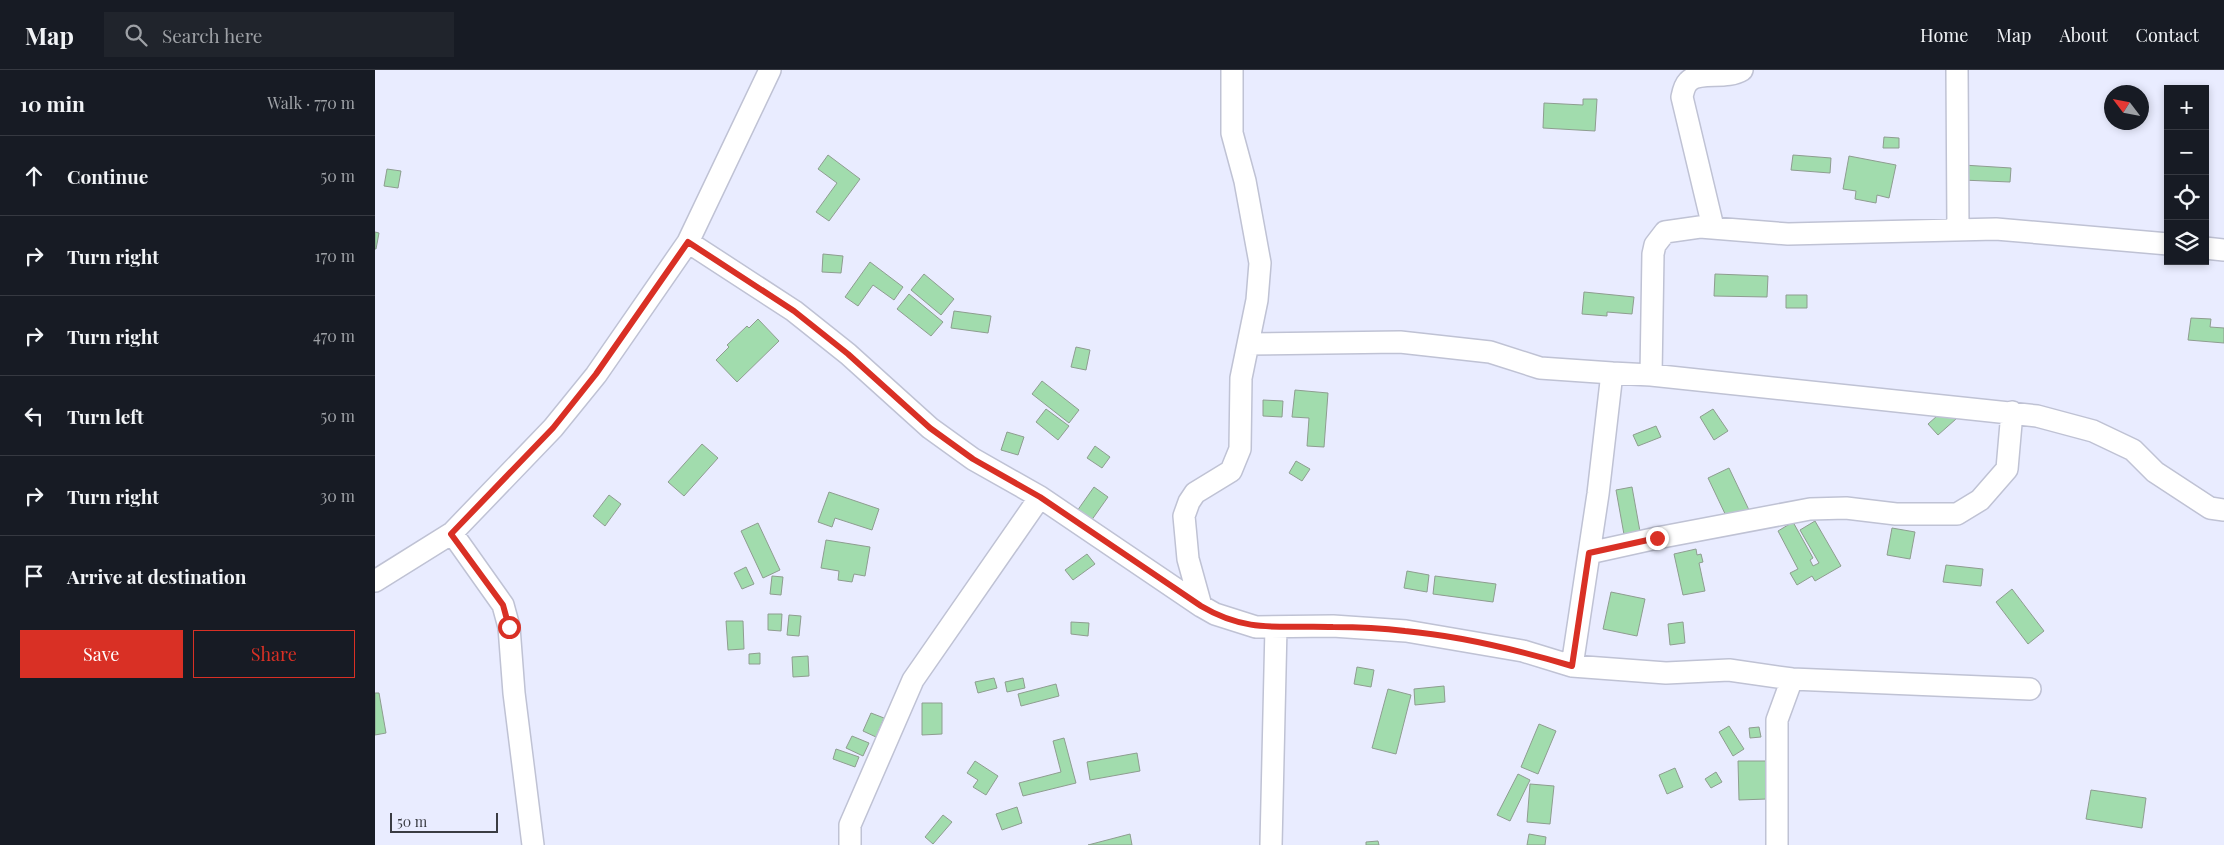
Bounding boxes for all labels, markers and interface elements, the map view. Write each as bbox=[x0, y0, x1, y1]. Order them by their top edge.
search box bbox=[104, 12, 454, 57]
text: Map bbox=[25, 19, 74, 51]
icon: search bbox=[122, 21, 150, 49]
text: Search here bbox=[162, 22, 262, 48]
text: Home bbox=[1920, 23, 1968, 47]
text: Map bbox=[1996, 23, 2031, 47]
text: About bbox=[2059, 23, 2108, 47]
text: Contact bbox=[2136, 23, 2199, 47]
north arrow bbox=[2104, 85, 2149, 130]
map controls bbox=[2164, 85, 2209, 265]
button: + bbox=[2164, 85, 2209, 130]
text: 10 min bbox=[20, 89, 85, 117]
text: Walk · 770 m bbox=[267, 92, 355, 113]
button: − bbox=[2164, 130, 2209, 175]
icon: ahead bbox=[20, 162, 48, 190]
text: Continue bbox=[67, 163, 148, 189]
text: 50 m bbox=[321, 165, 355, 186]
button: locate bbox=[2164, 175, 2209, 220]
button: layers bbox=[2164, 220, 2209, 265]
icon: right bbox=[20, 242, 48, 270]
text: Turn right bbox=[67, 243, 159, 269]
text: 170 m bbox=[315, 245, 355, 266]
icon: right bbox=[20, 322, 48, 350]
text: Turn right bbox=[67, 323, 159, 349]
text: 470 m bbox=[313, 325, 355, 346]
icon: left bbox=[20, 402, 48, 430]
text: Turn left bbox=[67, 403, 144, 429]
text: 50 m bbox=[321, 405, 355, 426]
icon: right bbox=[20, 482, 48, 510]
text: Turn right bbox=[67, 483, 159, 509]
text: 30 m bbox=[320, 485, 355, 506]
route end bbox=[1646, 527, 1669, 550]
icon: arrive bbox=[20, 562, 48, 590]
text: Arrive at destination bbox=[67, 563, 247, 589]
route start bbox=[498, 616, 521, 639]
button: Save bbox=[20, 630, 183, 678]
button: Share bbox=[193, 630, 355, 678]
scale bar bbox=[390, 810, 497, 833]
text: 50 m bbox=[397, 812, 427, 831]

